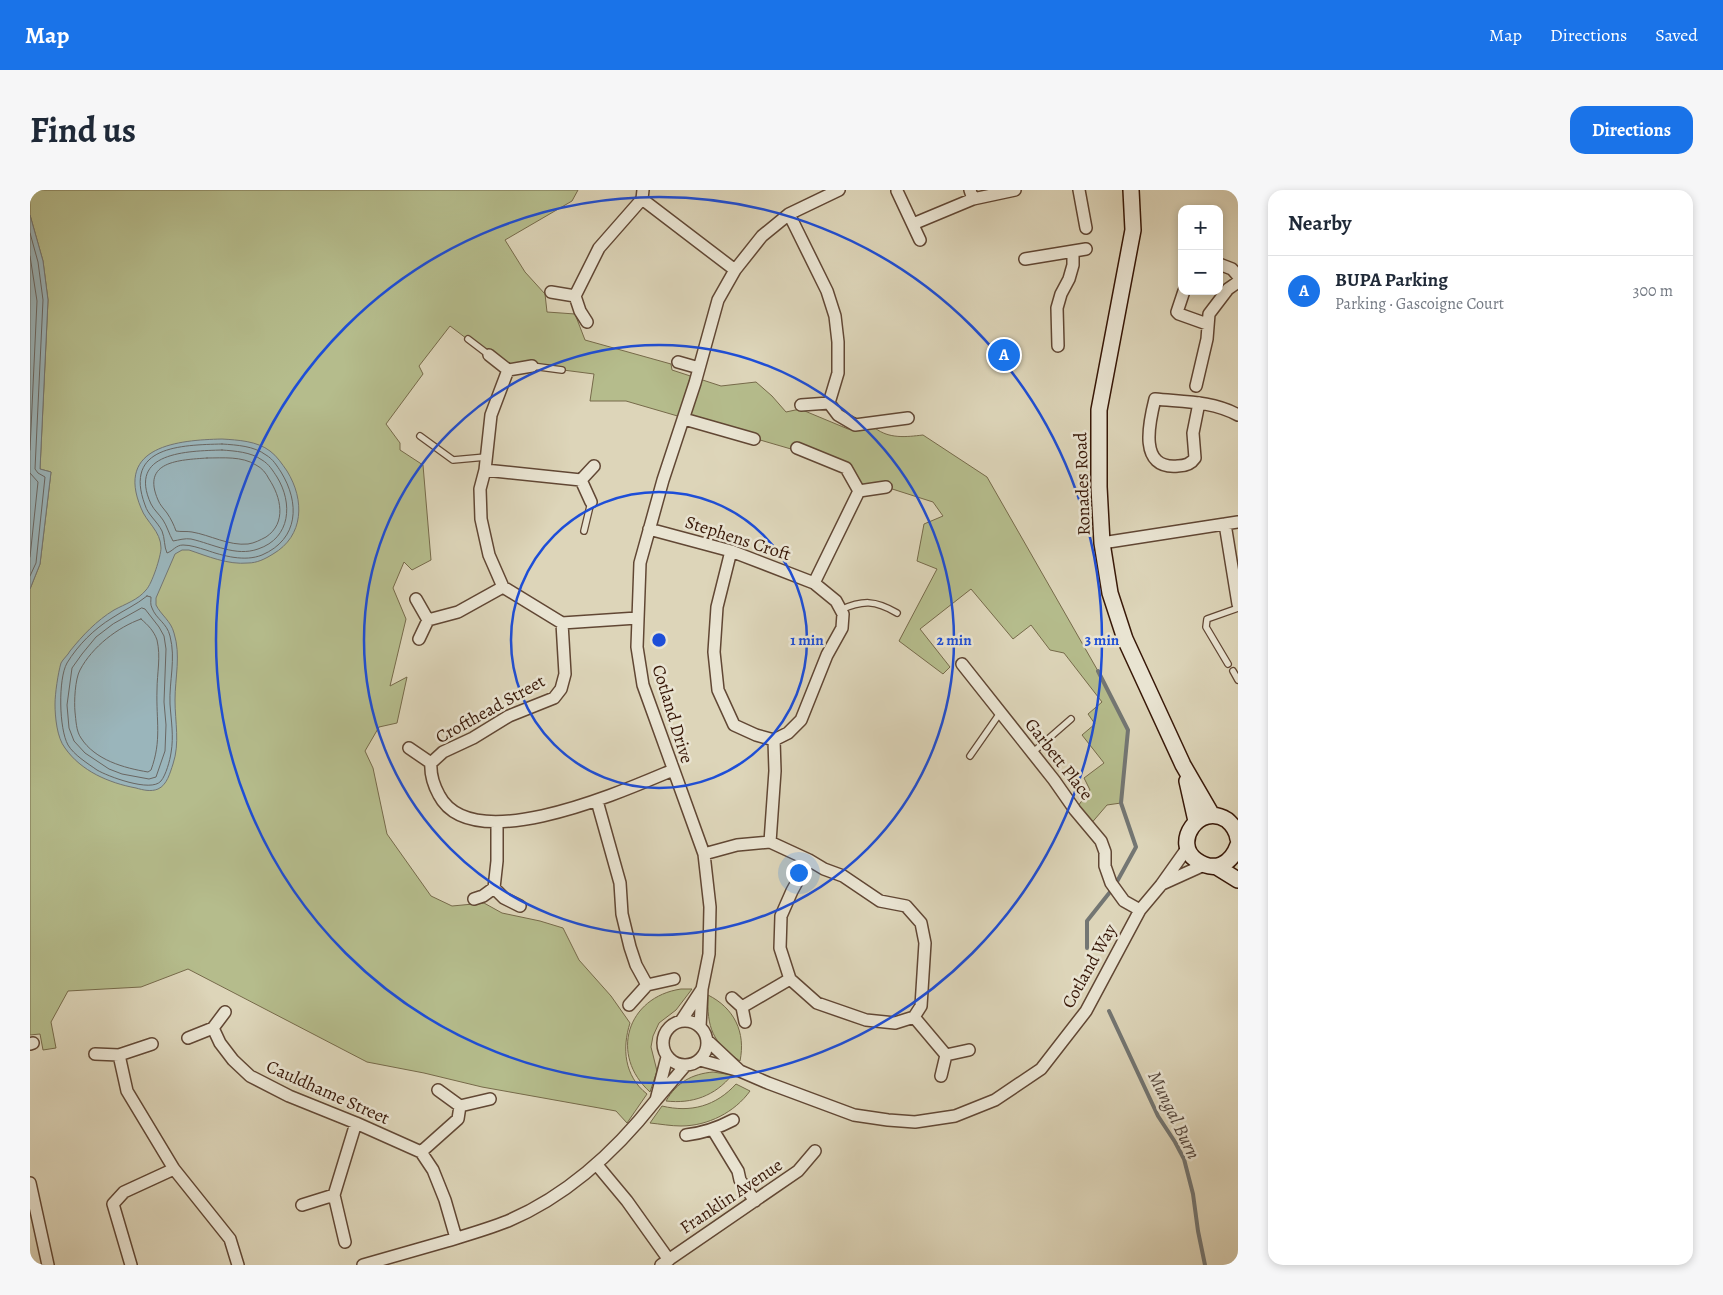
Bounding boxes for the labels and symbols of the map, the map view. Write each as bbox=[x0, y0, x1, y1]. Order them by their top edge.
pin: A bbox=[988, 336, 1020, 374]
street label: Ronades Road bbox=[1068, 431, 1096, 536]
street label: Stephens Croft bbox=[682, 510, 794, 566]
text: 1 min bbox=[790, 630, 824, 650]
text: 2 min bbox=[936, 630, 972, 650]
text: 3 min bbox=[1085, 630, 1120, 650]
centre of rings bbox=[650, 631, 668, 649]
street label: Cotland Drive bbox=[647, 662, 699, 766]
street label: Crofthead Street bbox=[431, 669, 549, 749]
street label: Garbett Place bbox=[1019, 713, 1099, 805]
your location bbox=[786, 860, 812, 886]
street label: Cotland Way bbox=[1056, 919, 1123, 1013]
street label: Cauldhame Street bbox=[263, 1054, 393, 1130]
water label: Mungal Burn bbox=[1141, 1067, 1207, 1163]
street label: Franklin Avenue bbox=[675, 1153, 787, 1239]

